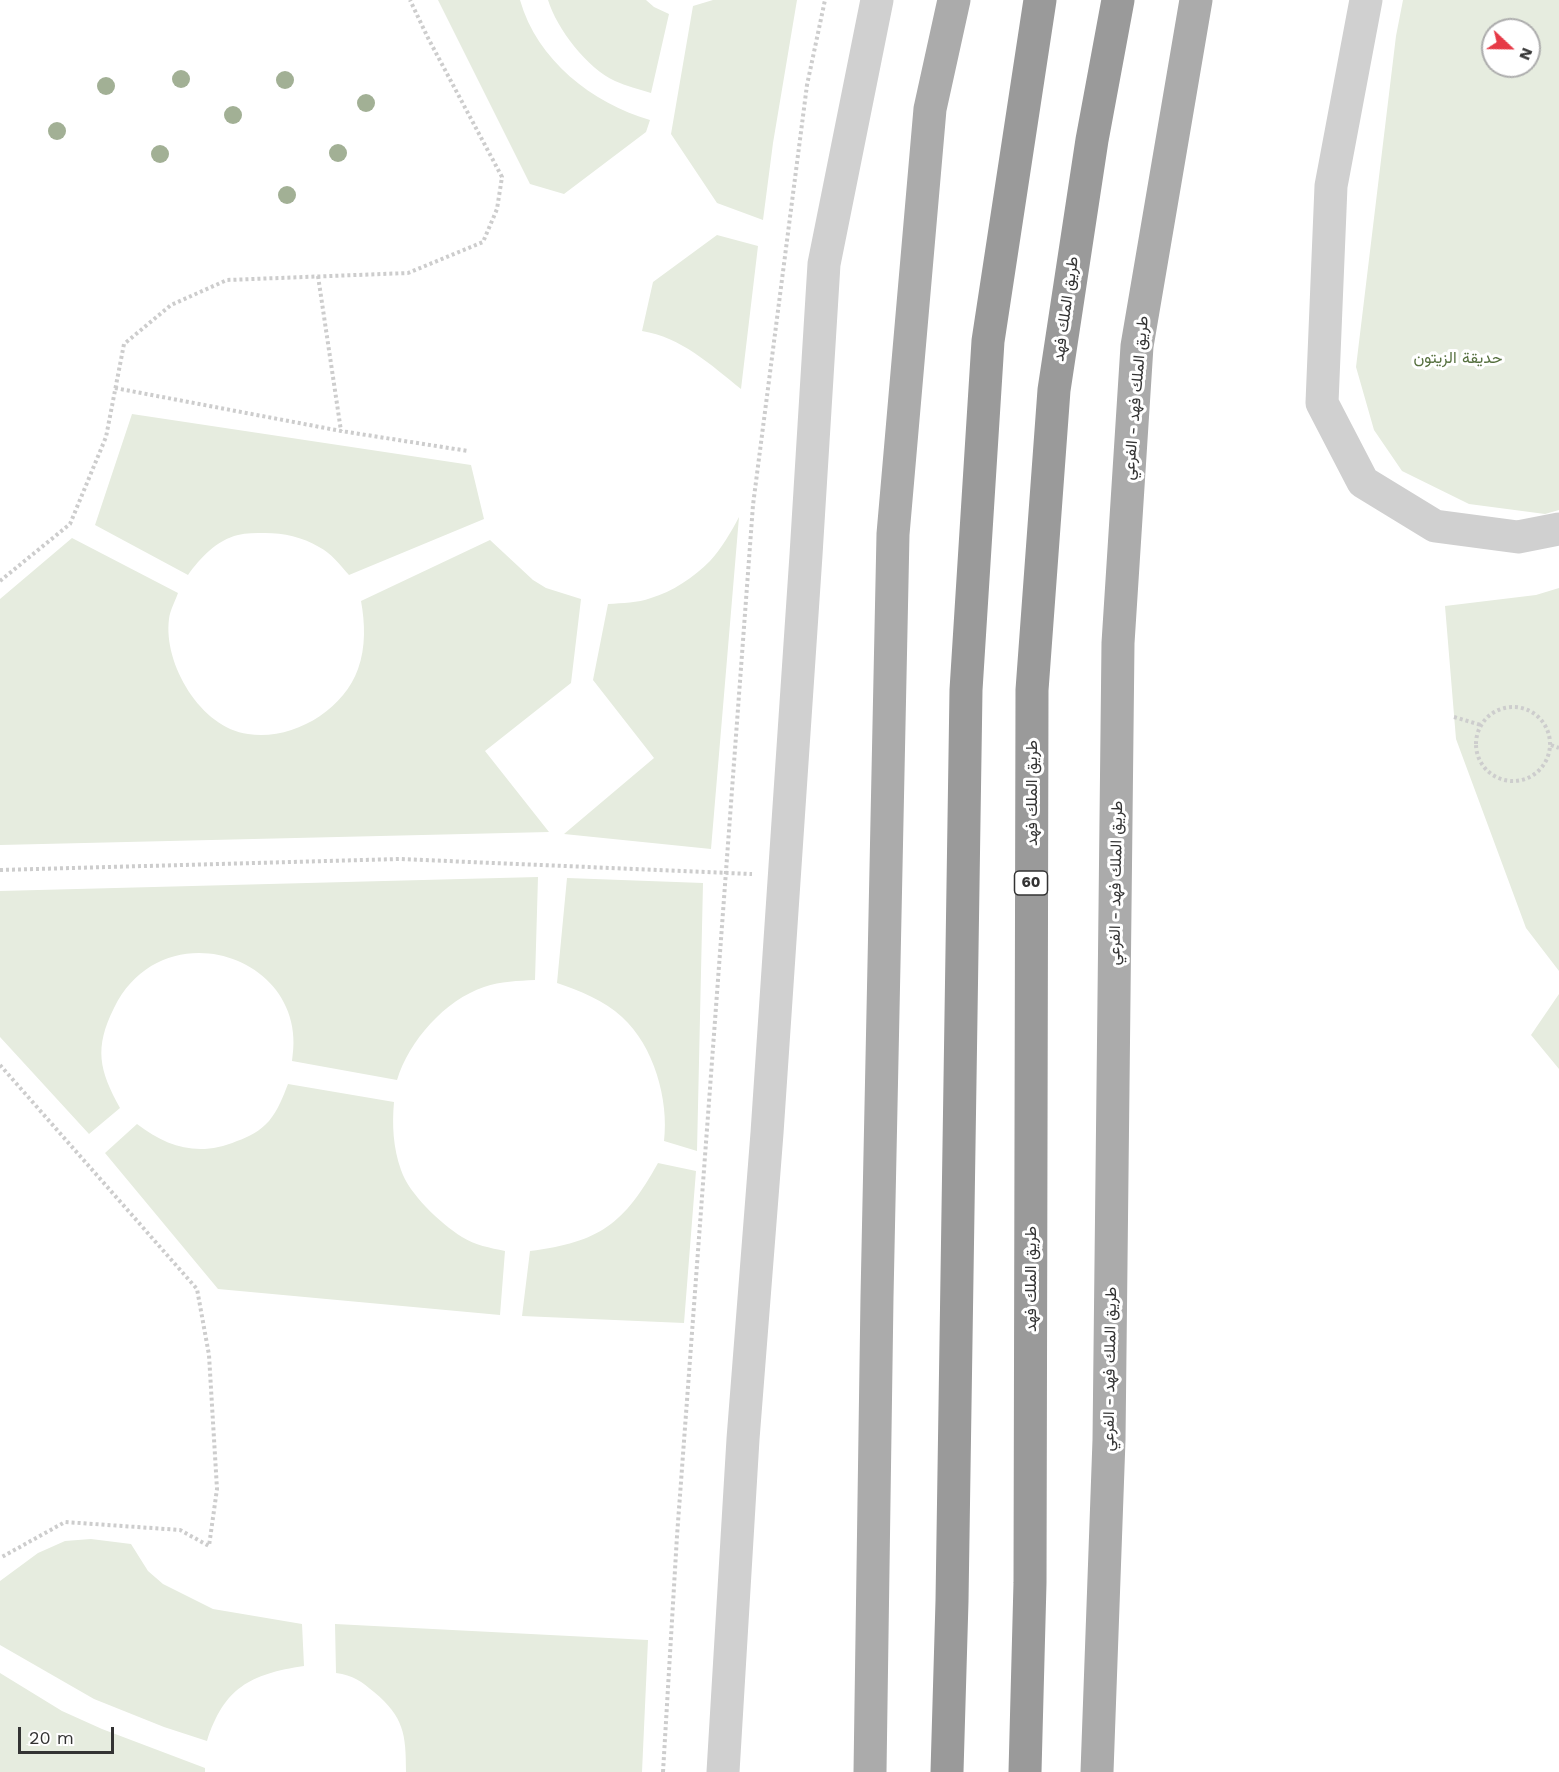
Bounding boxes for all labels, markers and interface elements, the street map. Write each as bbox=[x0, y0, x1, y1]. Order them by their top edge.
north arrow bbox=[1481, 18, 1541, 78]
text: N bbox=[1515, 45, 1537, 63]
street label: طريق الملك فهد bbox=[1049, 255, 1083, 363]
street label: طريق الملك فهد - الفرعي bbox=[1119, 315, 1153, 481]
park label: حديقة الزيتون bbox=[1413, 348, 1503, 368]
street label: طريق الملك فهد bbox=[1022, 740, 1042, 846]
street label: طريق الملك فهد - الفرعي bbox=[1105, 800, 1127, 966]
road number: 60 bbox=[1014, 871, 1048, 895]
street label: طريق الملك فهد bbox=[1021, 1226, 1041, 1332]
street label: طريق الملك فهد - الفرعي bbox=[1099, 1286, 1121, 1452]
scale bar bbox=[21, 1715, 117, 1753]
text: 20 m bbox=[29, 1727, 74, 1748]

